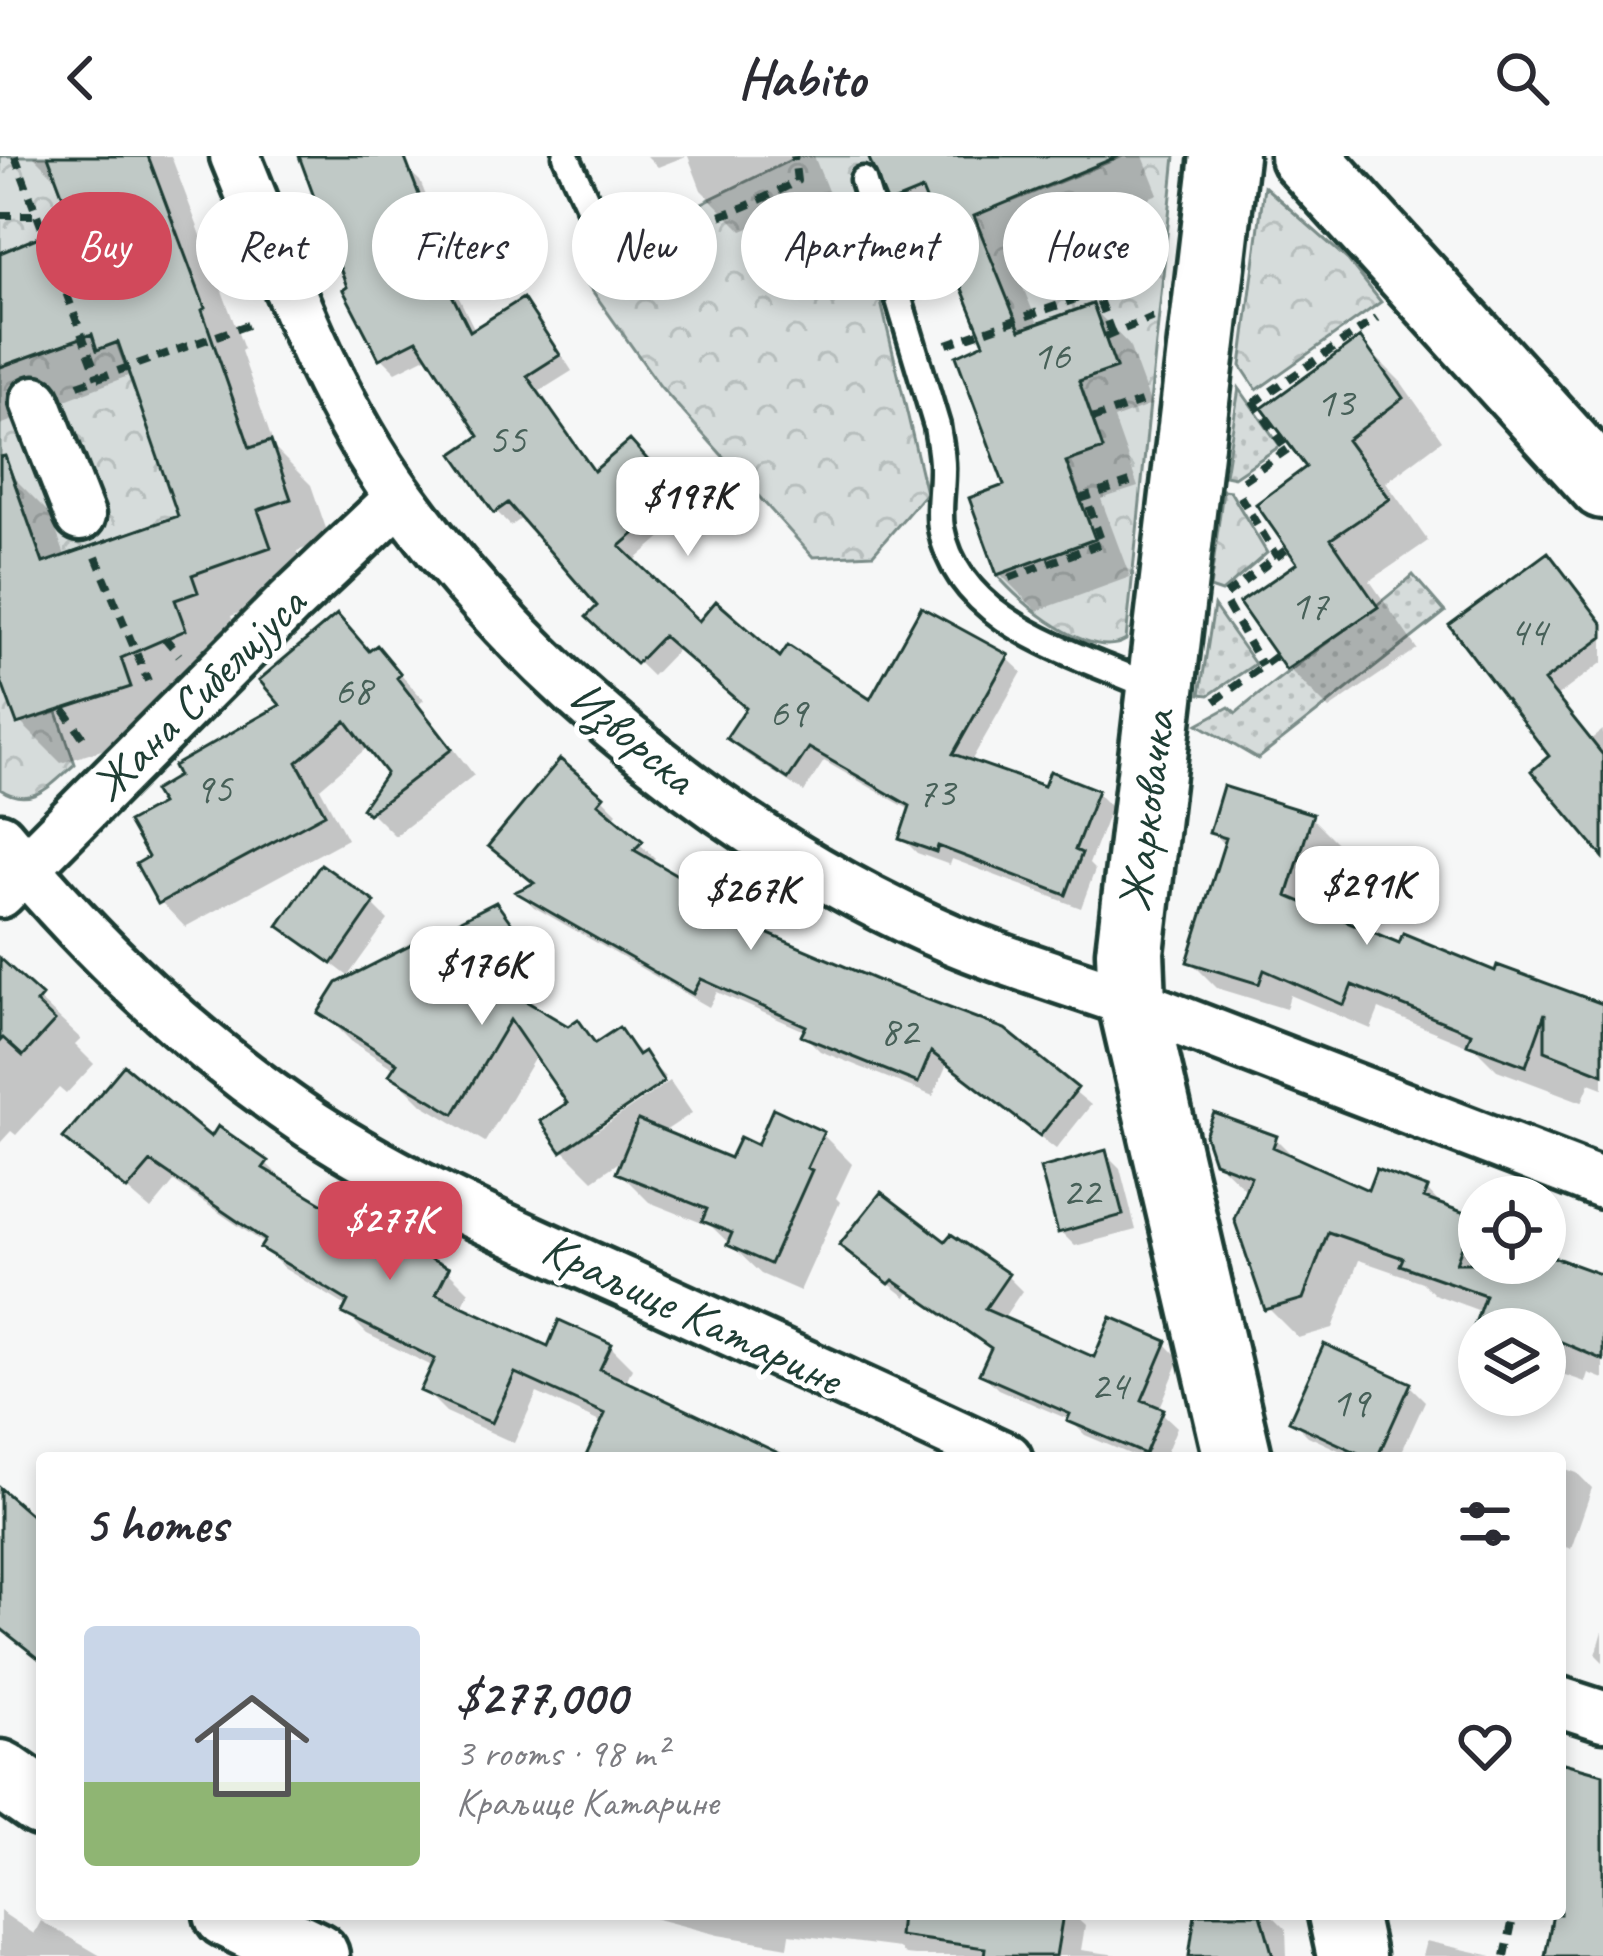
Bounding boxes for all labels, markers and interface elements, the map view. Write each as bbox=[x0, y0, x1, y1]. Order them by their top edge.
text: Habito bbox=[738, 44, 865, 112]
icon: back bbox=[48, 45, 114, 111]
icon: search bbox=[1489, 45, 1555, 111]
chip: Buy bbox=[36, 192, 172, 300]
chip: Rent bbox=[196, 192, 348, 300]
chip: Filters bbox=[372, 192, 548, 300]
chip: New bbox=[572, 192, 717, 300]
chip: Apartment bbox=[741, 192, 979, 300]
chip: House bbox=[1003, 192, 1169, 300]
house number: 16 bbox=[1032, 329, 1071, 382]
house number: 13 bbox=[1316, 376, 1357, 429]
house number: 55 bbox=[488, 413, 528, 466]
pin: $197K bbox=[604, 457, 772, 559]
text: $197K bbox=[643, 471, 733, 520]
street label: Жана Сибелијуса bbox=[78, 572, 320, 814]
house number: 17 bbox=[1290, 579, 1330, 632]
house number: 44 bbox=[1509, 605, 1551, 658]
house number: 68 bbox=[334, 664, 376, 717]
street label: Изворска bbox=[558, 667, 710, 809]
house number: 69 bbox=[769, 686, 810, 739]
street label: Жарковачка bbox=[1104, 704, 1188, 915]
house number: 95 bbox=[194, 762, 234, 815]
house number: 73 bbox=[917, 766, 958, 819]
pin: $291K bbox=[1283, 846, 1451, 948]
pin: $267K bbox=[667, 851, 835, 953]
text: $291K bbox=[1322, 860, 1412, 909]
text: $267K bbox=[706, 865, 796, 914]
pin: $176K bbox=[398, 926, 566, 1028]
text: $176K bbox=[437, 940, 527, 989]
house number: 82 bbox=[880, 1005, 921, 1058]
house number: 22 bbox=[1062, 1165, 1103, 1218]
map controls bbox=[1458, 1176, 1566, 1416]
button: locate bbox=[1458, 1176, 1566, 1284]
pin: $277K bbox=[306, 1181, 474, 1283]
text: $277K bbox=[345, 1195, 435, 1244]
street label: Краљице Катарине bbox=[533, 1218, 854, 1410]
button: layers bbox=[1458, 1308, 1566, 1416]
house number: 24 bbox=[1090, 1359, 1132, 1412]
house number: 19 bbox=[1331, 1376, 1372, 1429]
icon: filters bbox=[1452, 1491, 1518, 1557]
text: 5 homes bbox=[84, 1492, 227, 1556]
text: $277,000 bbox=[456, 1665, 626, 1729]
icon: home bbox=[180, 1674, 324, 1818]
icon: heart bbox=[1452, 1713, 1518, 1779]
text: 3 rooms · 98 m² bbox=[456, 1729, 667, 1778]
text: Краљице Катарине bbox=[456, 1778, 718, 1827]

